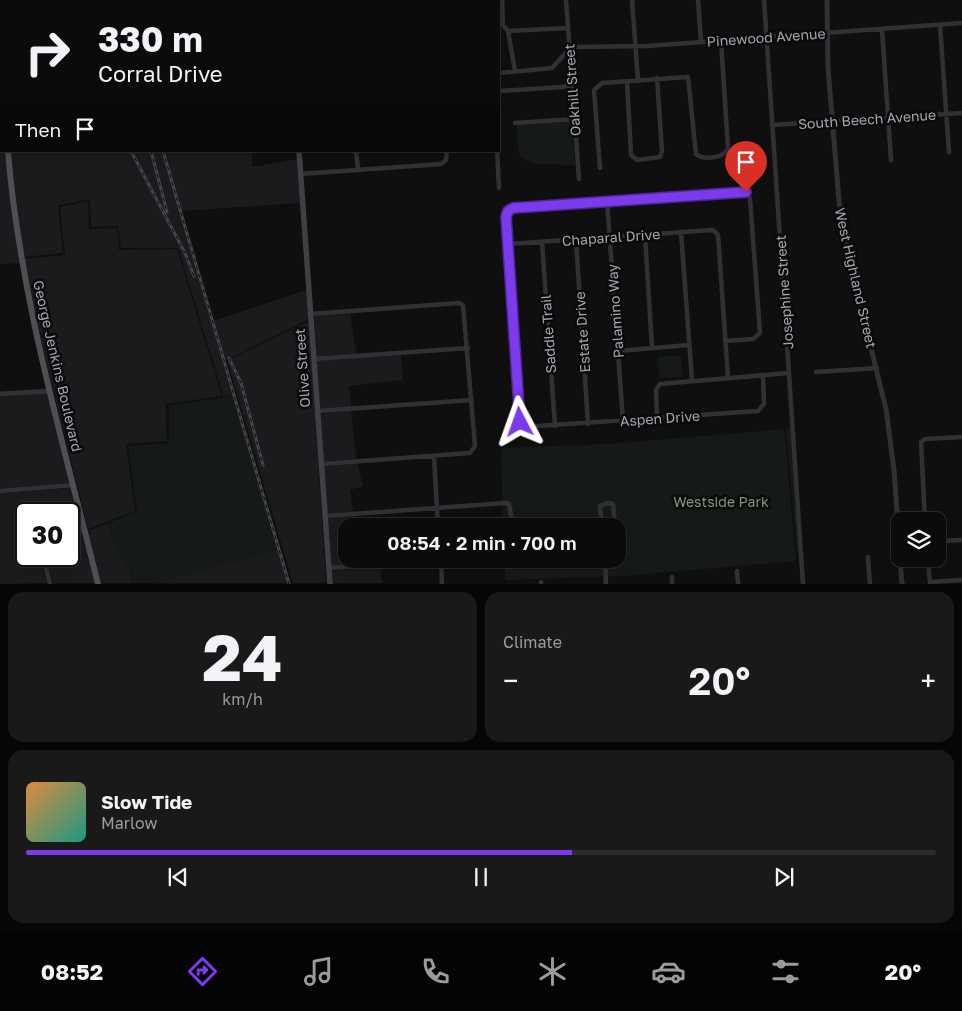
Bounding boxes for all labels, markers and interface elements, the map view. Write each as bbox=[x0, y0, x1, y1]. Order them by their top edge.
text: 330 m bbox=[98, 18, 203, 60]
icon: right bbox=[15, 20, 80, 85]
street label: Pinewood Avenue bbox=[706, 24, 826, 50]
street label: Oakhill Street bbox=[560, 43, 584, 137]
text: Corral Drive bbox=[98, 60, 223, 87]
street label: South Beech Avenue bbox=[797, 106, 937, 132]
icon: arrive bbox=[71, 115, 99, 143]
text: Then bbox=[15, 118, 61, 141]
pin bbox=[725, 141, 767, 192]
icon: arrive bbox=[732, 148, 760, 176]
street label: West Highland Street bbox=[832, 206, 880, 350]
street label: Chaparal Drive bbox=[561, 225, 661, 249]
street label: Josephine Street bbox=[772, 234, 796, 350]
street label: Palamino Way bbox=[603, 263, 627, 359]
street label: George Jenkins Boulevard bbox=[30, 279, 86, 453]
street label: Estate Drive bbox=[571, 291, 593, 373]
street label: Saddle Trail bbox=[537, 294, 559, 374]
street label: Olive Street bbox=[291, 328, 313, 408]
position arrow bbox=[493, 395, 545, 447]
street label: Aspen Drive bbox=[619, 407, 701, 429]
park label: Westside Park bbox=[673, 493, 769, 510]
speed limit sign: 30 bbox=[15, 502, 80, 567]
map controls bbox=[891, 512, 946, 567]
button: layers bbox=[891, 512, 946, 567]
text: 08:54 · 2 min · 700 m bbox=[387, 531, 577, 554]
text: 24 bbox=[202, 617, 283, 695]
text: Climate bbox=[503, 632, 562, 652]
text: 20° bbox=[689, 658, 750, 703]
text: − bbox=[503, 664, 518, 697]
text: + bbox=[921, 664, 936, 697]
text: km/h bbox=[222, 689, 263, 709]
text: Slow Tide bbox=[101, 790, 192, 813]
text: Marlow bbox=[101, 813, 157, 833]
icon: previous bbox=[164, 863, 192, 891]
icon: pause bbox=[467, 863, 495, 891]
icon: next bbox=[770, 863, 798, 891]
icon: directions bbox=[185, 954, 220, 989]
icon: music bbox=[301, 954, 336, 989]
icon: phone bbox=[418, 954, 453, 989]
icon: climate bbox=[535, 954, 570, 989]
icon: car bbox=[651, 954, 686, 989]
icon: filters bbox=[768, 954, 803, 989]
text: 08:52 bbox=[41, 958, 103, 985]
text: 20° bbox=[885, 958, 921, 985]

